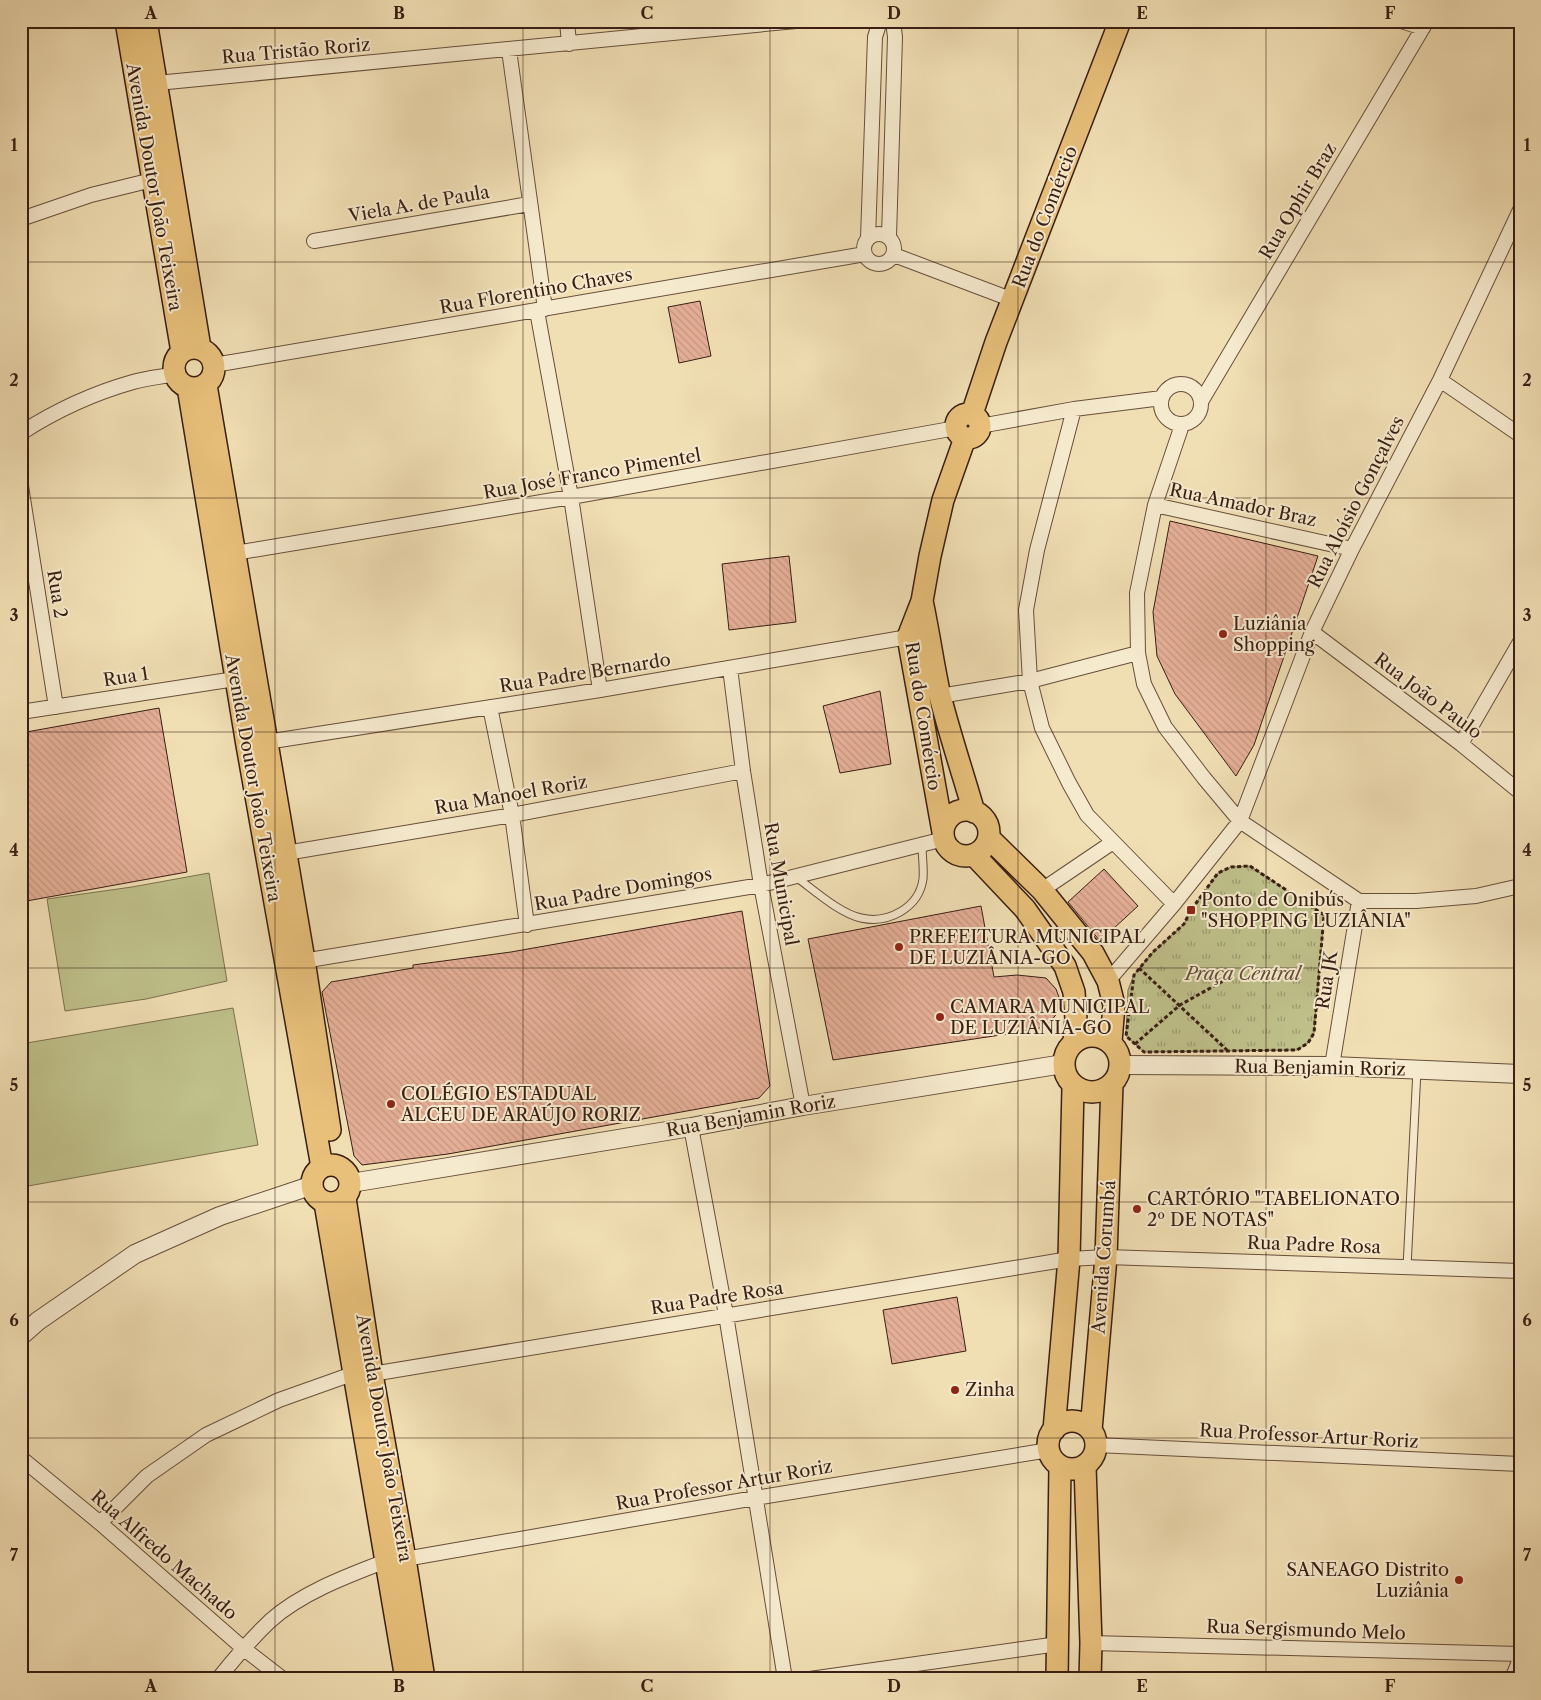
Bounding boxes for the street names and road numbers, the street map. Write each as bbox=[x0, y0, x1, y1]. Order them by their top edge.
street label: Rua Tristão Roriz bbox=[221, 34, 371, 68]
street label: Avenida Doutor João Teixeira bbox=[121, 60, 187, 313]
street label: Rua Ophir Braz bbox=[1255, 139, 1341, 263]
street label: Rua do Comércio bbox=[1008, 143, 1082, 291]
street label: Viela A. de Paula bbox=[346, 181, 492, 227]
street label: Rua Florentino Chaves bbox=[438, 263, 634, 319]
street label: Rua Aloísio Gonçalves bbox=[1303, 412, 1409, 592]
street label: Rua José Franco Pimentel bbox=[481, 444, 703, 504]
street label: Rua Amador Braz bbox=[1167, 479, 1319, 531]
street label: Rua 2 bbox=[42, 568, 72, 620]
street label: Rua do Comércio bbox=[900, 640, 946, 792]
street label: Rua João Paulo bbox=[1370, 648, 1486, 744]
street label: Rua Padre Bernardo bbox=[498, 649, 672, 697]
street label: Avenida Doutor João Teixeira bbox=[220, 651, 286, 904]
street label: Rua 1 bbox=[102, 662, 151, 691]
street label: Rua Manoel Roriz bbox=[433, 771, 589, 819]
street label: Rua Municipal bbox=[759, 821, 803, 947]
street label: Rua Padre Domingos bbox=[532, 863, 714, 915]
street label: Rua JK bbox=[1312, 948, 1343, 1011]
street label: Rua Benjamin Roriz bbox=[1234, 1056, 1406, 1080]
street label: Rua Benjamin Roriz bbox=[665, 1090, 837, 1142]
street label: Avenida Corumbá bbox=[1088, 1179, 1120, 1336]
street label: Rua Padre Rosa bbox=[1247, 1232, 1382, 1258]
street label: Rua Padre Rosa bbox=[649, 1277, 785, 1319]
street label: Avenida Doutor João Teixeira bbox=[351, 1311, 417, 1564]
street label: Rua Professor Artur Roriz bbox=[1199, 1419, 1419, 1453]
street label: Rua Professor Artur Roriz bbox=[614, 1455, 834, 1515]
street label: Rua Alfredo Machado bbox=[86, 1485, 242, 1625]
street label: Rua Sergismundo Melo bbox=[1206, 1616, 1406, 1644]

